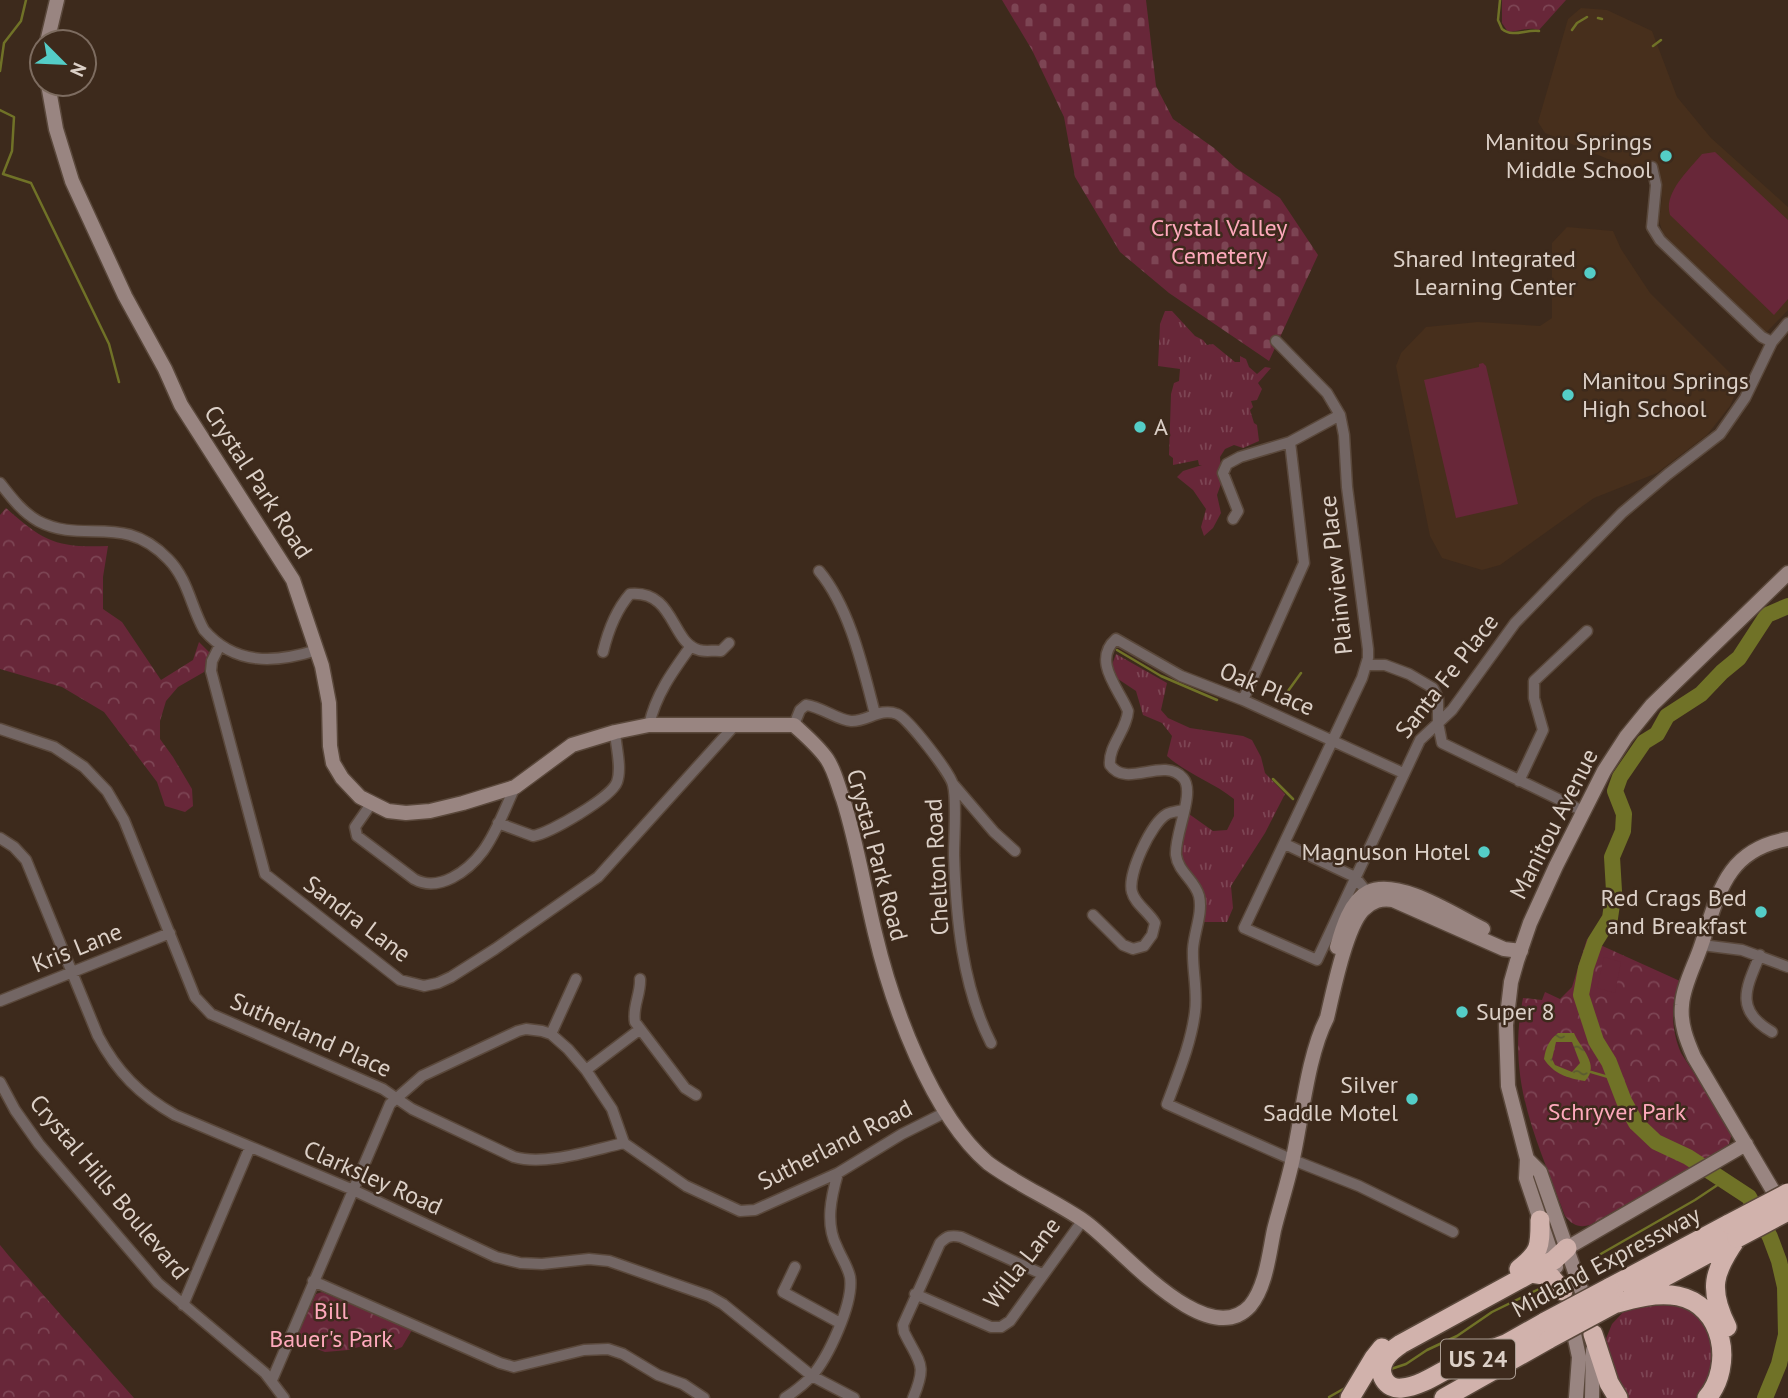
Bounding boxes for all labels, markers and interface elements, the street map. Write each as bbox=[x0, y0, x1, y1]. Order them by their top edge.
north arrow bbox=[28, 28, 98, 98]
text: N bbox=[65, 59, 92, 80]
place label: Manitou Springs Middle School bbox=[1485, 126, 1652, 185]
marker: Manitou Springs Middle School bbox=[1658, 148, 1674, 164]
park label: Crystal Valley Cemetery bbox=[1151, 212, 1287, 271]
place label: Shared Integrated Learning Center bbox=[1393, 243, 1576, 302]
marker: Shared Integrated Learning Center bbox=[1582, 265, 1598, 281]
place label: Manitou Springs High School bbox=[1582, 365, 1749, 424]
marker: Manitou Springs High School bbox=[1560, 387, 1576, 403]
street label: Crystal Park Road bbox=[197, 399, 320, 564]
place label: A bbox=[1154, 411, 1168, 442]
marker: A bbox=[1132, 419, 1148, 435]
street label: Plainview Place bbox=[1312, 494, 1359, 656]
street label: Santa Fe Place bbox=[1388, 607, 1505, 744]
street label: Oak Place bbox=[1215, 655, 1319, 722]
street label: Manitou Avenue bbox=[1502, 743, 1605, 904]
street label: Crystal Park Road bbox=[840, 765, 915, 944]
street label: Chelton Road bbox=[917, 798, 956, 936]
place label: Magnuson Hotel bbox=[1302, 836, 1470, 867]
marker: Magnuson Hotel bbox=[1476, 844, 1492, 860]
street label: Sandra Lane bbox=[298, 868, 417, 969]
place label: Red Crags Bed and Breakfast bbox=[1600, 882, 1747, 941]
marker: Red Crags Bed and Breakfast bbox=[1753, 904, 1769, 920]
street label: Kris Lane bbox=[27, 916, 126, 980]
street label: Sutherland Place bbox=[226, 985, 397, 1084]
place label: Super 8 bbox=[1476, 996, 1555, 1027]
marker: Super 8 bbox=[1454, 1004, 1470, 1020]
place label: Silver Saddle Motel bbox=[1263, 1069, 1398, 1128]
street label: Crystal Hills Boulevard bbox=[23, 1088, 196, 1286]
marker: Silver Saddle Motel bbox=[1404, 1091, 1420, 1107]
street label: Sutherland Road bbox=[752, 1092, 917, 1197]
park label: Schryver Park bbox=[1548, 1096, 1687, 1127]
street label: Clarksley Road bbox=[299, 1133, 447, 1222]
street label: Midland Expressway bbox=[1506, 1199, 1705, 1324]
street label: Willa Lane bbox=[976, 1211, 1067, 1315]
park label: Bill Bauer's Park bbox=[269, 1295, 393, 1354]
road number: US 24 bbox=[1441, 1340, 1515, 1378]

